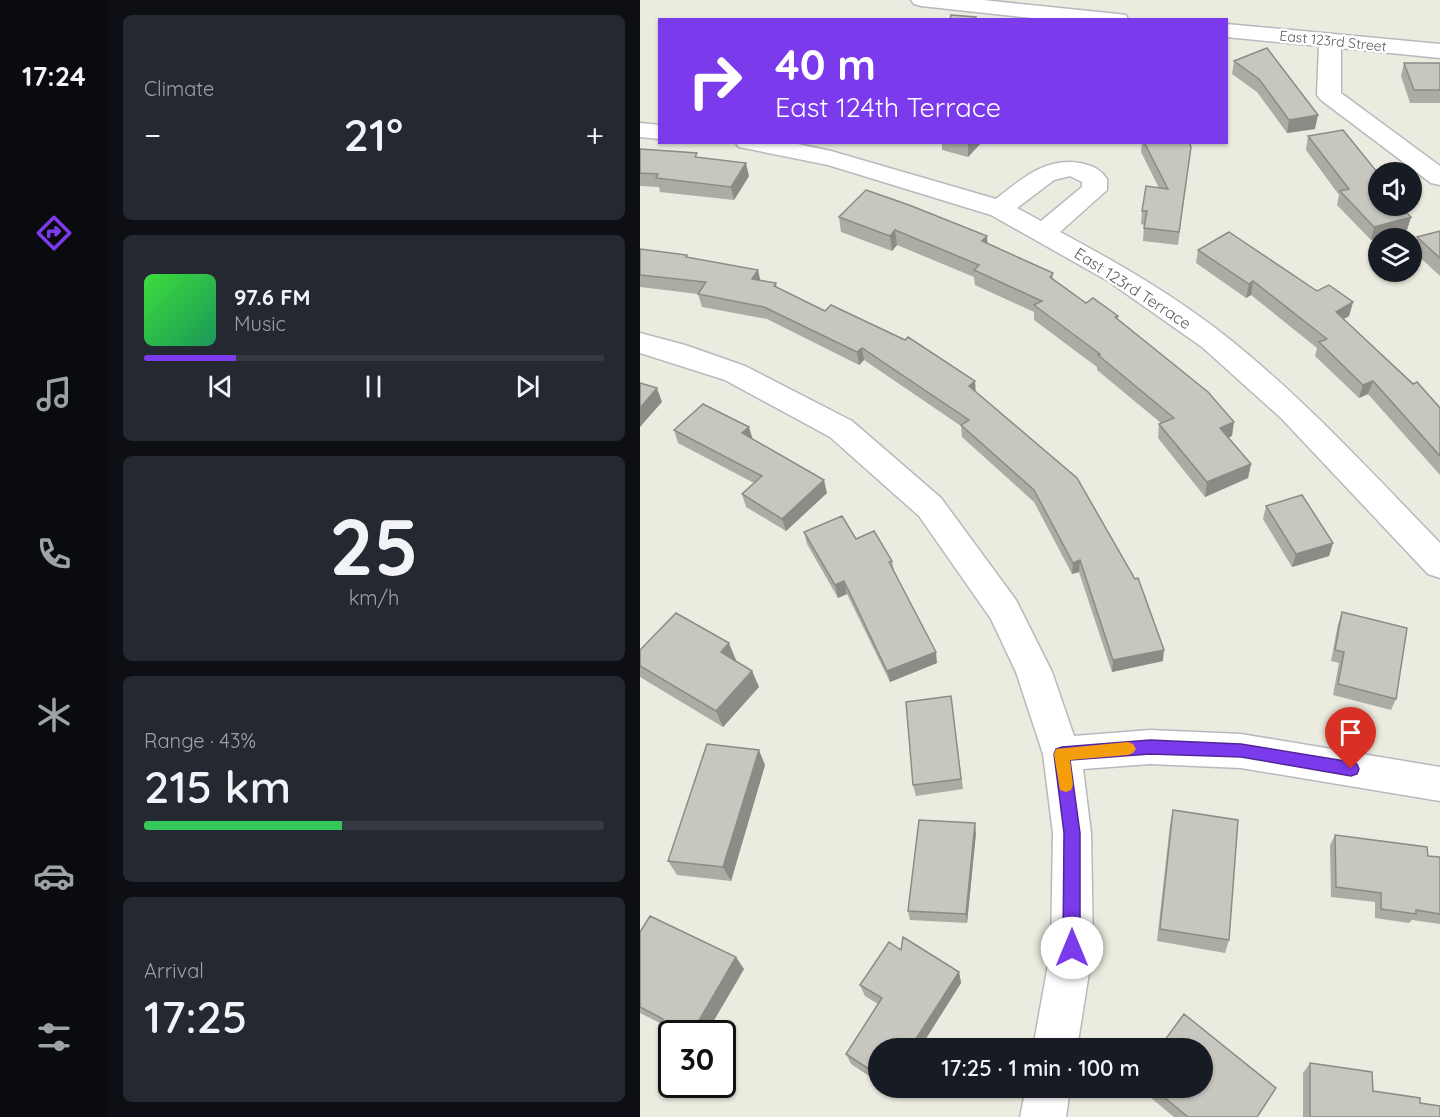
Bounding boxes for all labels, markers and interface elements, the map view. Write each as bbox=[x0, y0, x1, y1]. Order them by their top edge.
street label: East 123rd Street bbox=[1279, 26, 1388, 56]
text: 40 m bbox=[775, 38, 876, 91]
icon: right bbox=[676, 42, 754, 120]
text: 17:24 bbox=[22, 59, 86, 93]
text: Climate bbox=[144, 76, 214, 101]
text: East 124th Terrace bbox=[775, 90, 1001, 124]
text: 21° bbox=[344, 106, 403, 162]
text: − bbox=[144, 114, 161, 155]
text: + bbox=[585, 114, 604, 155]
map controls bbox=[1368, 162, 1422, 282]
button: sound bbox=[1368, 162, 1422, 216]
icon: directions bbox=[33, 212, 75, 254]
button: layers bbox=[1368, 228, 1422, 282]
street label: East 123rd Terrace bbox=[1071, 243, 1195, 333]
text: 97.6 FM bbox=[234, 283, 311, 311]
text: Music bbox=[234, 311, 286, 336]
icon: previous bbox=[204, 370, 237, 403]
icon: pause bbox=[357, 370, 390, 403]
icon: next bbox=[511, 370, 544, 403]
icon: music bbox=[33, 373, 75, 415]
text: 25 bbox=[329, 497, 419, 595]
icon: phone bbox=[33, 533, 75, 575]
text: km/h bbox=[349, 585, 399, 610]
icon: climate bbox=[33, 694, 75, 736]
pin bbox=[1325, 707, 1376, 769]
icon: arrive bbox=[1334, 716, 1367, 749]
text: Range · 43% bbox=[144, 728, 256, 753]
text: 215 km bbox=[144, 758, 291, 814]
icon: car bbox=[33, 855, 75, 897]
position arrow bbox=[1040, 916, 1104, 980]
text: Arrival bbox=[144, 958, 204, 983]
text: 17:25 bbox=[144, 988, 247, 1044]
icon: filters bbox=[33, 1016, 75, 1058]
speed limit sign: 30 bbox=[658, 1020, 736, 1098]
text: 17:25 · 1 min · 100 m bbox=[941, 1054, 1140, 1082]

